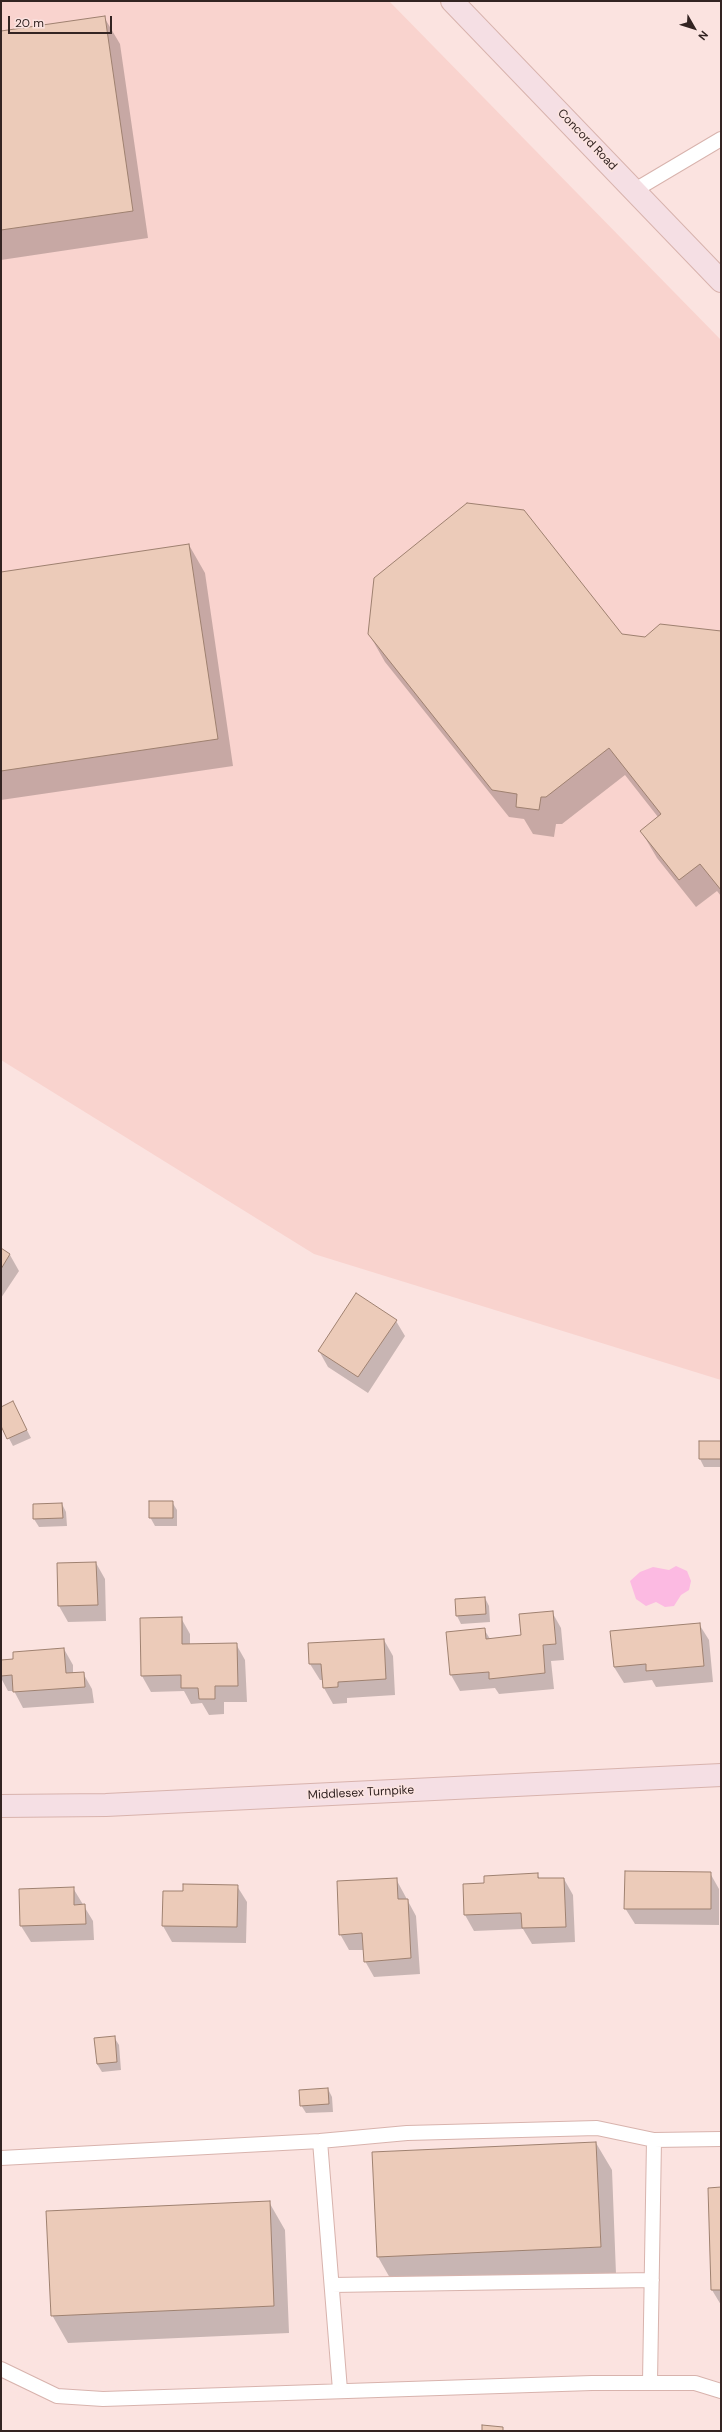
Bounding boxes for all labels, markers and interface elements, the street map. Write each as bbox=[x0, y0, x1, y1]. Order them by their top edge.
scale bar bbox=[10, 8, 114, 34]
north arrow bbox=[674, 8, 714, 48]
text: 20 m bbox=[15, 15, 44, 31]
text: N bbox=[695, 28, 711, 43]
street label: Concord Road bbox=[554, 106, 620, 174]
street label: Middlesex Turnpike bbox=[308, 1783, 414, 1803]

